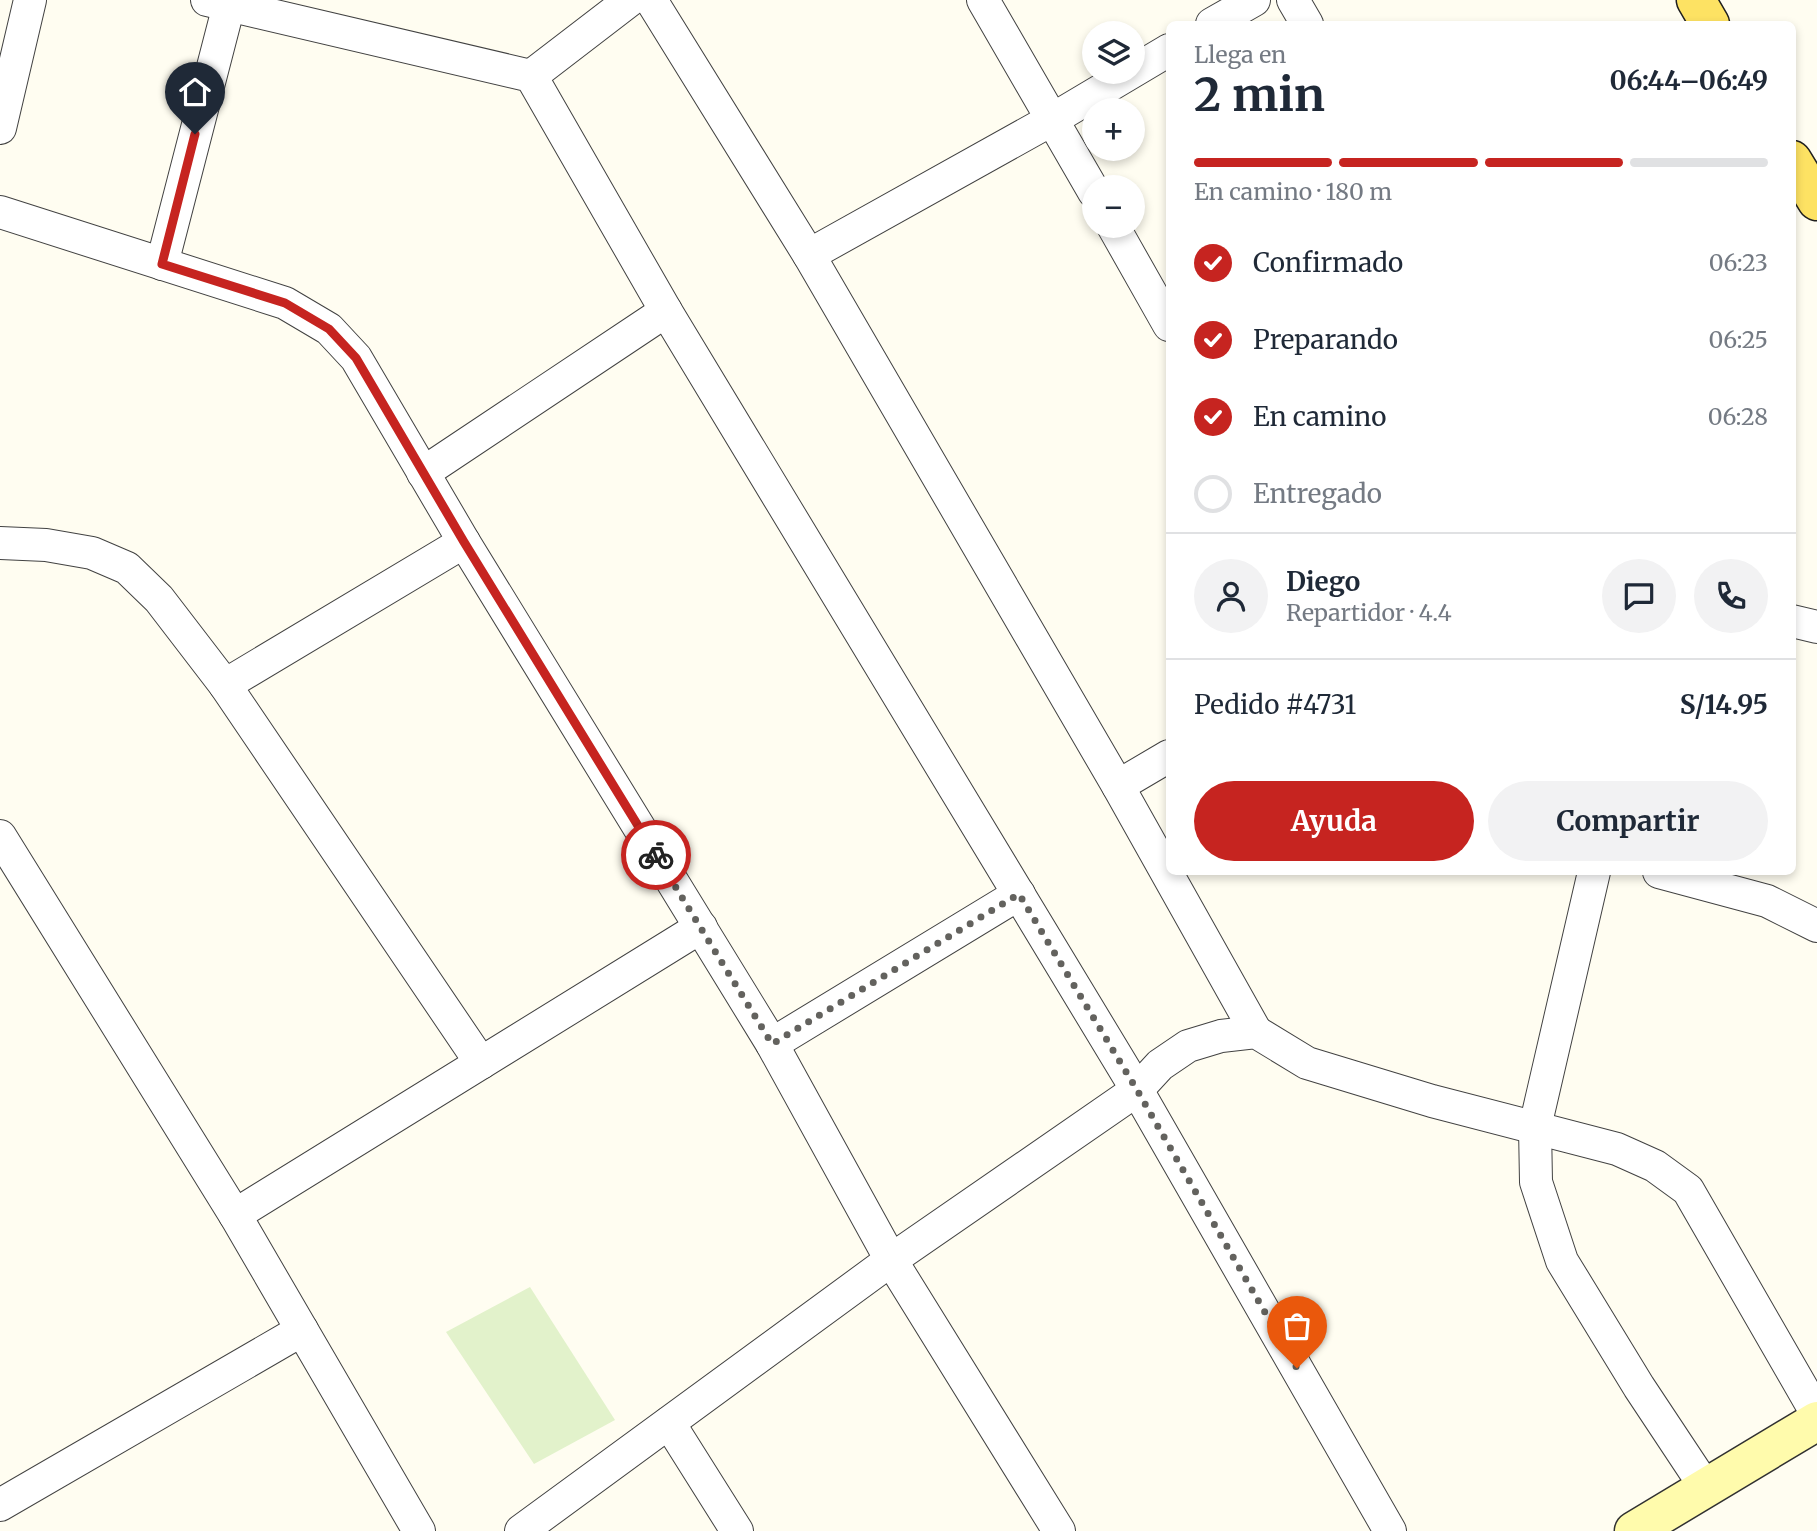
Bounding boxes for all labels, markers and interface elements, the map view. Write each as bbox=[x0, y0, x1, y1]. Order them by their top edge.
map controls bbox=[1082, 21, 1145, 238]
button: layers bbox=[1082, 21, 1145, 84]
text: Llega en bbox=[1194, 40, 1286, 69]
pin bbox=[165, 62, 225, 134]
text: 06:44–06:49 bbox=[1609, 64, 1768, 97]
text: 2 min bbox=[1194, 66, 1325, 124]
icon: home bbox=[176, 73, 214, 111]
button: + bbox=[1082, 98, 1145, 161]
button: − bbox=[1082, 175, 1145, 238]
text: En camino · 180 m bbox=[1194, 177, 1392, 206]
icon: check bbox=[1194, 244, 1232, 282]
text: Confirmado bbox=[1253, 246, 1403, 279]
text: 06:23 bbox=[1709, 248, 1768, 277]
icon: check bbox=[1194, 321, 1232, 359]
text: Preparando bbox=[1253, 323, 1398, 356]
text: 06:25 bbox=[1708, 325, 1768, 354]
icon: check bbox=[1194, 398, 1232, 436]
text: En camino bbox=[1253, 400, 1386, 433]
text: 06:28 bbox=[1708, 402, 1768, 431]
text: Entregado bbox=[1253, 477, 1382, 510]
button: person bbox=[1194, 559, 1268, 633]
button: chat bbox=[1602, 559, 1676, 633]
button: phone bbox=[1694, 559, 1768, 633]
text: Diego bbox=[1286, 565, 1360, 598]
text: Repartidor · 4.4 bbox=[1286, 598, 1452, 627]
text: Pedido #4731 bbox=[1194, 688, 1356, 721]
text: S/14.95 bbox=[1680, 688, 1768, 721]
button: Ayuda bbox=[1194, 781, 1474, 861]
button: Compartir bbox=[1488, 781, 1768, 861]
courier bbox=[621, 820, 691, 890]
icon: bike bbox=[637, 836, 675, 874]
pin bbox=[1267, 1296, 1327, 1368]
icon: bag bbox=[1278, 1307, 1316, 1345]

